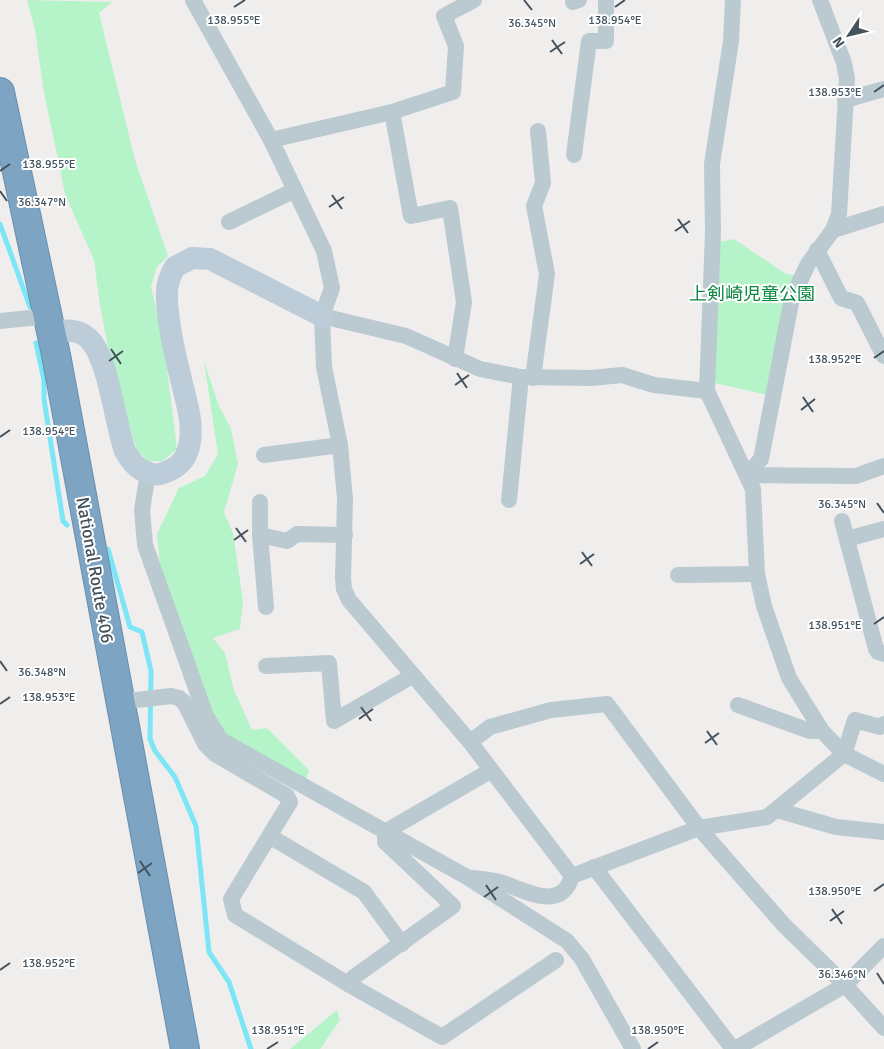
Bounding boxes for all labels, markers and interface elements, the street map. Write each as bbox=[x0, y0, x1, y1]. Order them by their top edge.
north arrow bbox=[824, 10, 874, 60]
text: 138.955°E bbox=[207, 13, 261, 28]
text: 138.954°E bbox=[588, 13, 642, 28]
text: 36.345°N bbox=[508, 16, 556, 31]
text: N bbox=[829, 33, 849, 51]
text: 138.953°E bbox=[808, 85, 862, 100]
text: 138.955°E bbox=[22, 157, 76, 172]
text: 36.347°N bbox=[18, 195, 66, 210]
park label: 上剣崎児童公園 bbox=[689, 283, 815, 305]
text: 138.952°E bbox=[808, 352, 862, 367]
text: 138.954°E bbox=[22, 424, 76, 439]
street label: National Route 406 bbox=[71, 495, 119, 645]
text: 36.345°N bbox=[818, 497, 866, 512]
text: 138.951°E bbox=[808, 618, 862, 633]
text: 36.348°N bbox=[18, 665, 66, 680]
text: 138.953°E bbox=[22, 690, 76, 705]
text: 138.950°E bbox=[808, 884, 862, 899]
text: 138.952°E bbox=[22, 956, 76, 971]
text: 36.346°N bbox=[818, 967, 866, 982]
text: 138.951°E bbox=[251, 1023, 305, 1038]
text: 138.950°E bbox=[631, 1023, 685, 1038]

